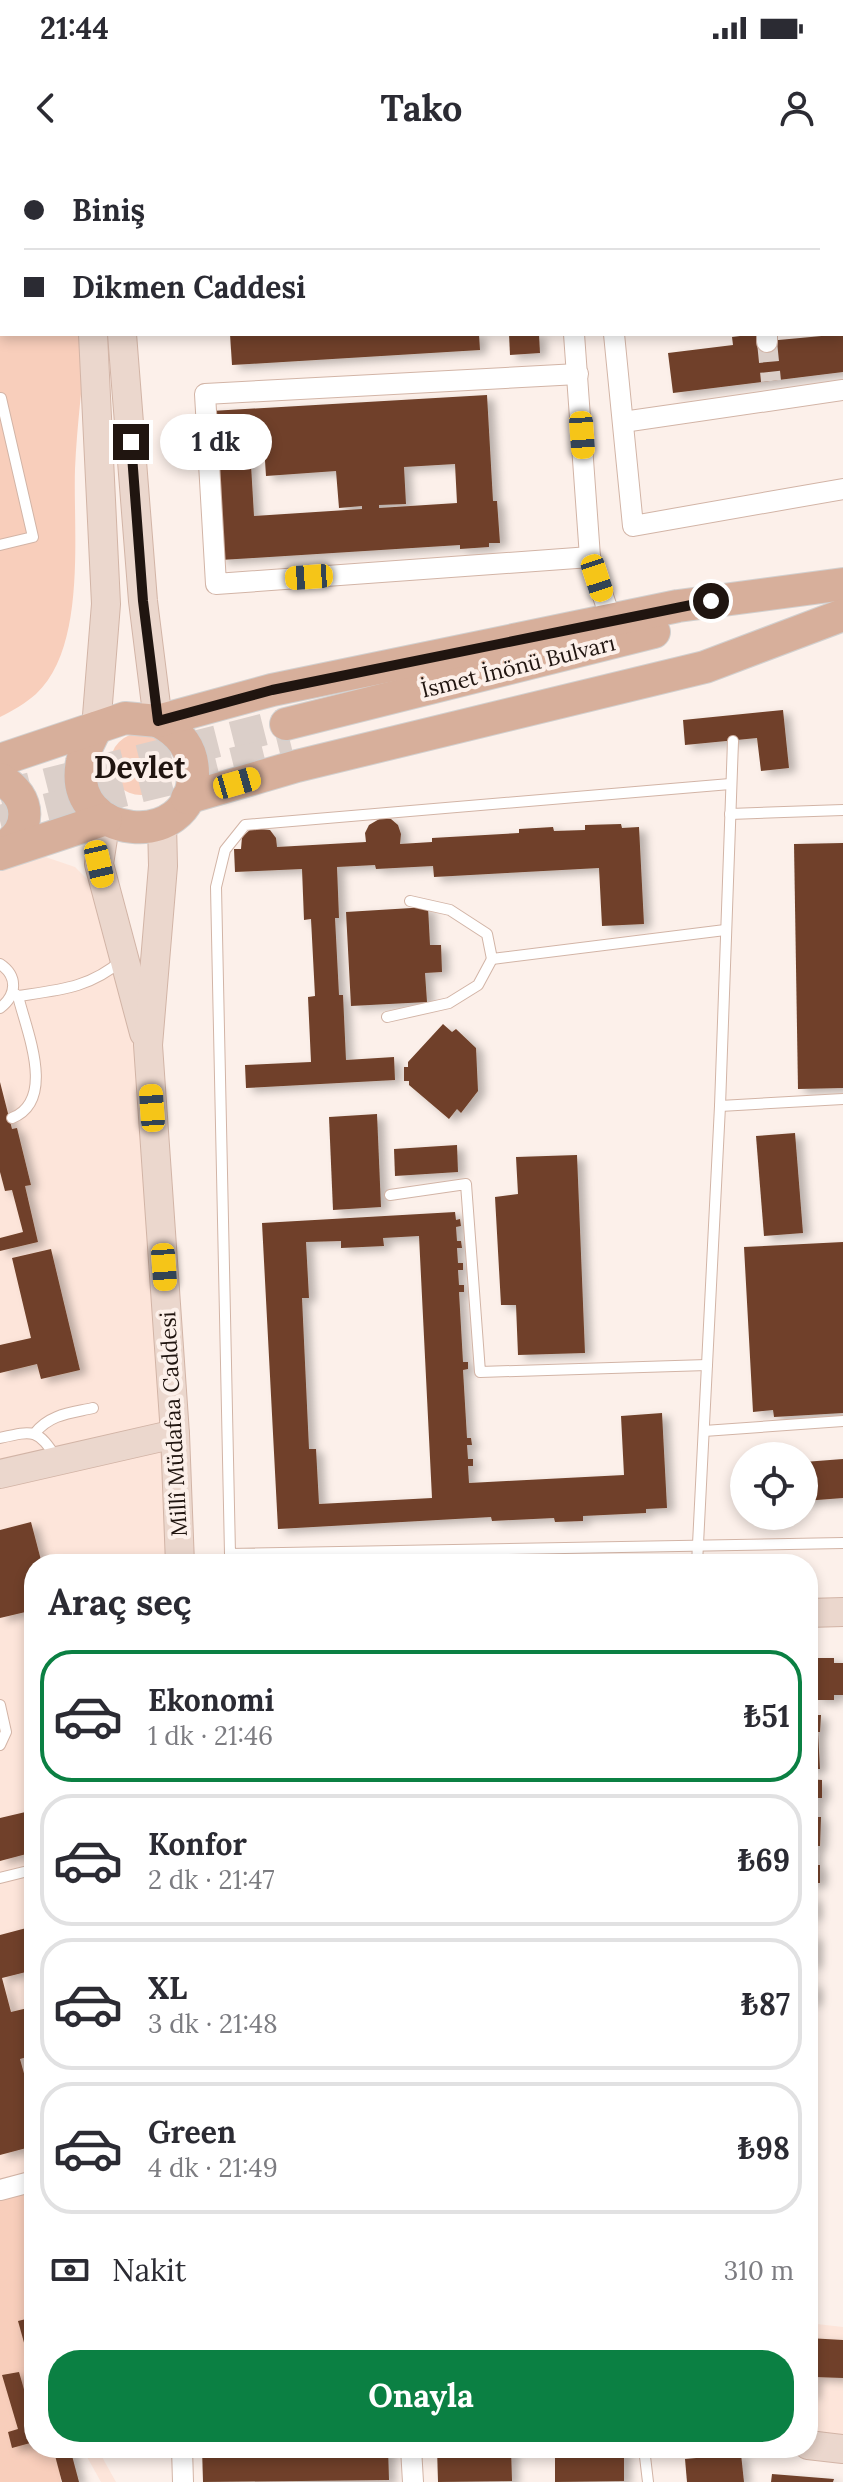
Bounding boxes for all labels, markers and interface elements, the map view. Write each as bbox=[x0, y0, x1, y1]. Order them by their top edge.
text: 21:44 bbox=[40, 9, 109, 47]
text: Tako bbox=[381, 85, 462, 131]
icon: back bbox=[24, 86, 68, 130]
icon: person bbox=[775, 86, 819, 130]
text: Biniş bbox=[72, 191, 145, 229]
text: Dikmen Caddesi bbox=[72, 268, 306, 306]
car bbox=[568, 410, 596, 460]
callout: 1 dk bbox=[159, 414, 271, 470]
route end bbox=[113, 424, 149, 460]
text: 1 dk bbox=[192, 425, 240, 458]
car bbox=[578, 551, 616, 605]
car bbox=[284, 563, 334, 591]
route start bbox=[693, 583, 729, 619]
street label: İsmet İnönü Bulvarı bbox=[418, 628, 618, 704]
district label: Devlet bbox=[94, 748, 187, 786]
car bbox=[211, 765, 263, 801]
car bbox=[82, 838, 116, 890]
car bbox=[138, 1083, 166, 1133]
car bbox=[150, 1242, 178, 1292]
street label: Millî Müdafaa Caddesi bbox=[153, 1311, 193, 1537]
map controls bbox=[730, 1442, 818, 1530]
button: locate bbox=[730, 1442, 818, 1530]
text: Araç seç bbox=[48, 1579, 191, 1625]
icon: car bbox=[52, 1680, 124, 1752]
text: Ekonomi bbox=[148, 1681, 274, 1719]
text: ₺51 bbox=[744, 1697, 790, 1735]
text: 1 dk · 21:46 bbox=[148, 1719, 273, 1752]
icon: car bbox=[52, 1824, 124, 1896]
text: Konfor bbox=[148, 1825, 247, 1863]
text: ₺69 bbox=[738, 1841, 790, 1879]
text: 2 dk · 21:47 bbox=[148, 1863, 275, 1896]
icon: car bbox=[52, 1968, 124, 2040]
text: XL bbox=[148, 1969, 187, 2007]
text: ₺87 bbox=[741, 1985, 790, 2023]
text: 3 dk · 21:48 bbox=[148, 2007, 278, 2040]
icon: car bbox=[52, 2112, 124, 2184]
text: Green bbox=[148, 2113, 236, 2151]
text: ₺98 bbox=[738, 2129, 790, 2167]
text: 4 dk · 21:49 bbox=[148, 2151, 278, 2184]
icon: cash bbox=[48, 2248, 92, 2292]
text: Nakit bbox=[112, 2251, 186, 2289]
text: 310 m bbox=[724, 2254, 794, 2287]
button: Onayla bbox=[48, 2350, 794, 2442]

